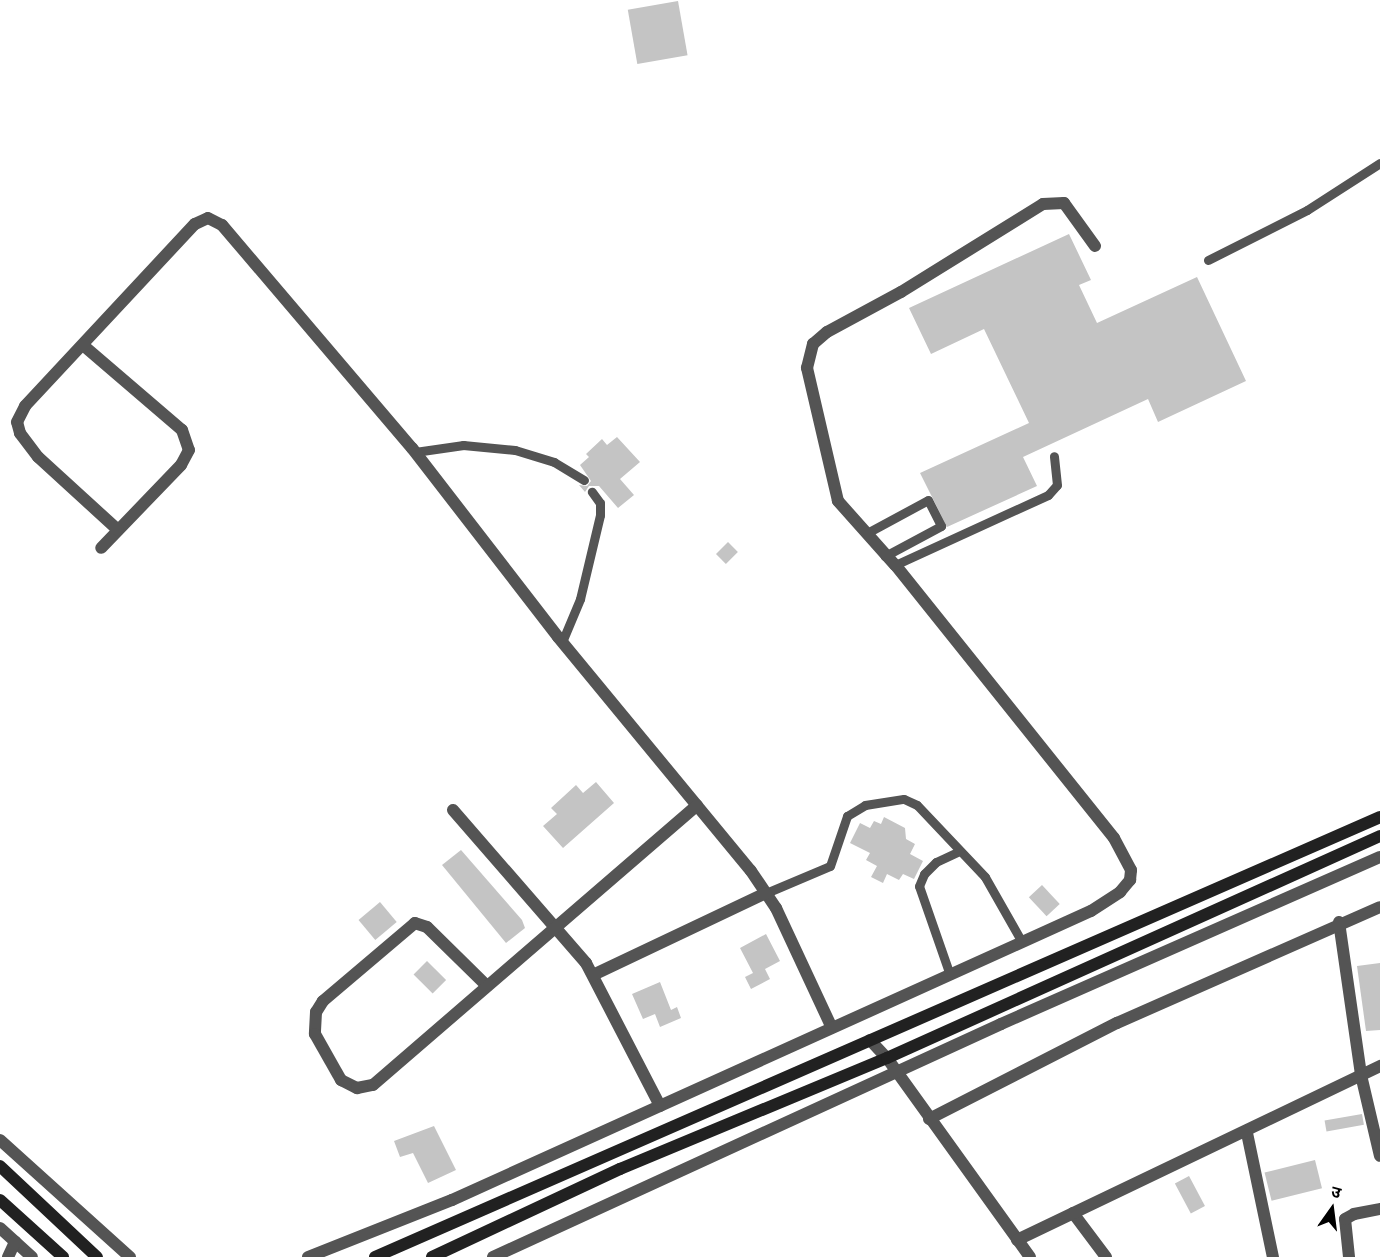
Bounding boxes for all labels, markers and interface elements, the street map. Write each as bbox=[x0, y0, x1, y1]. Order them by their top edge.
north arrow bbox=[1302, 1179, 1362, 1239]
text: उ bbox=[1330, 1182, 1343, 1201]

